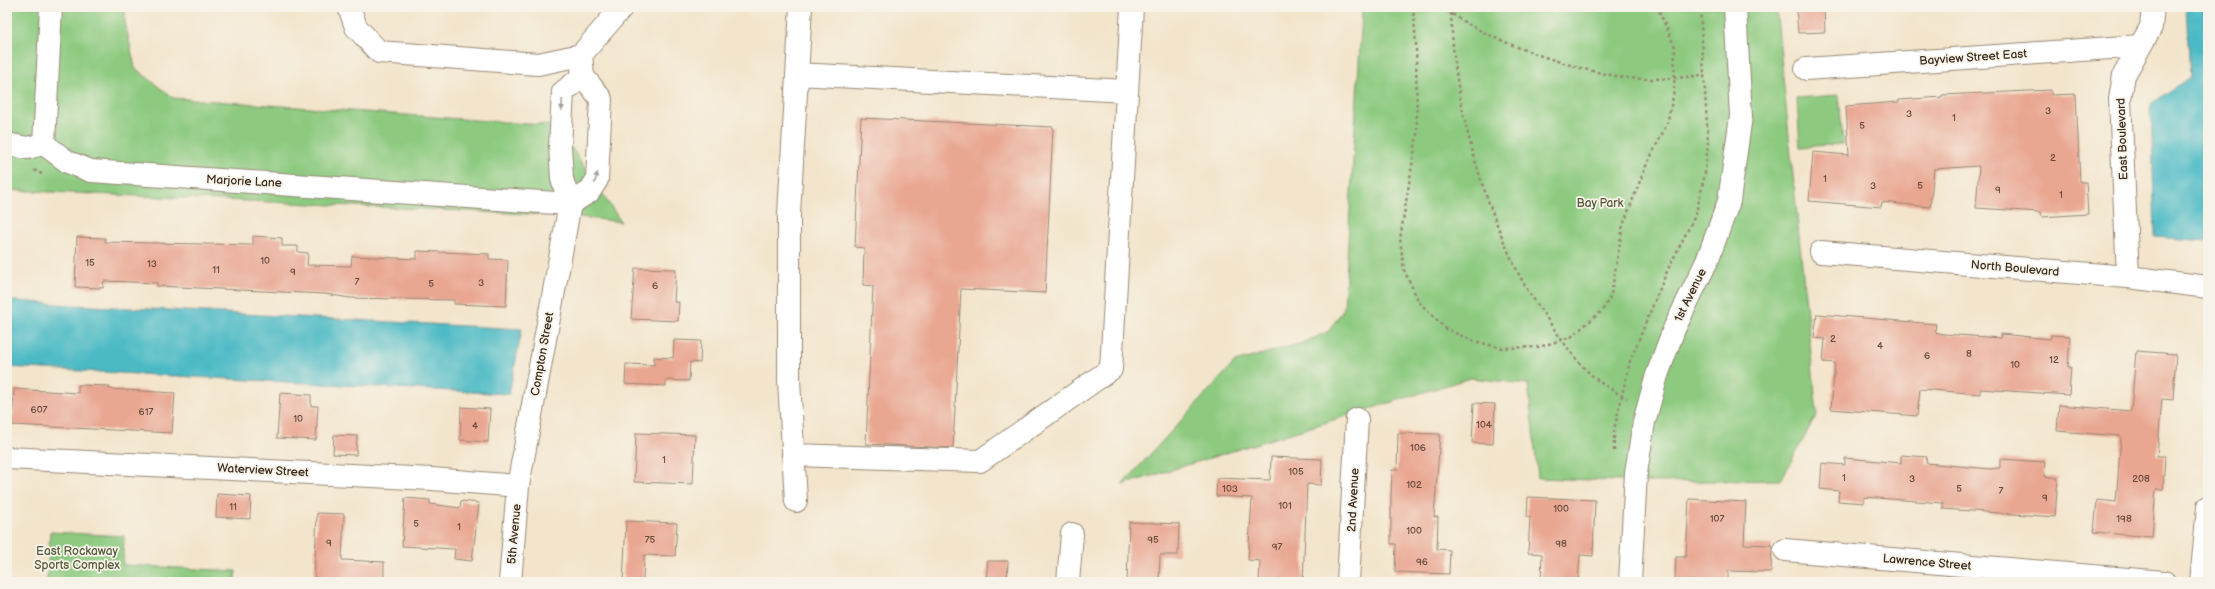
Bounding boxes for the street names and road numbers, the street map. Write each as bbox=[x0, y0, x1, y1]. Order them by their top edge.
street label: Bayview Street East bbox=[1919, 46, 2028, 69]
street label: East Boulevard bbox=[2114, 98, 2131, 180]
street label: Marjorie Lane bbox=[206, 172, 282, 191]
street label: North Boulevard bbox=[1970, 257, 2060, 280]
street label: 1st Avenue bbox=[1671, 266, 1710, 324]
street label: Compton Street bbox=[528, 311, 557, 397]
street label: Waterview Street bbox=[217, 461, 309, 480]
street label: 2nd Avenue bbox=[1344, 468, 1363, 532]
street label: 5th Avenue bbox=[504, 503, 525, 565]
street label: Lawrence Street bbox=[1882, 551, 1972, 574]

